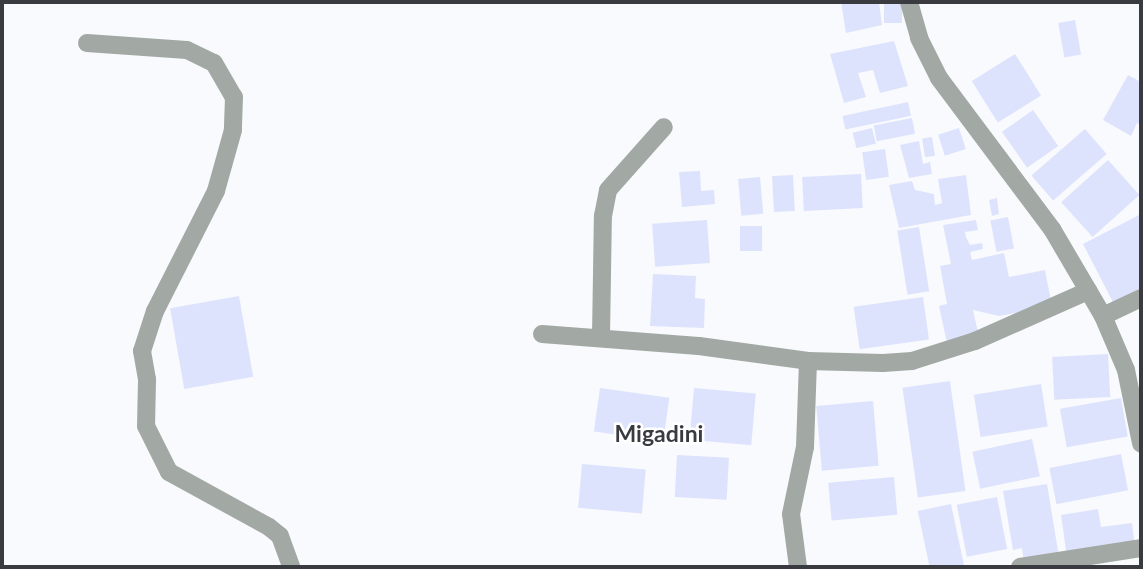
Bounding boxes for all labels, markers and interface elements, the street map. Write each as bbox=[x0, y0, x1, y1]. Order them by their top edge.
district label: Migadini bbox=[615, 419, 703, 447]

